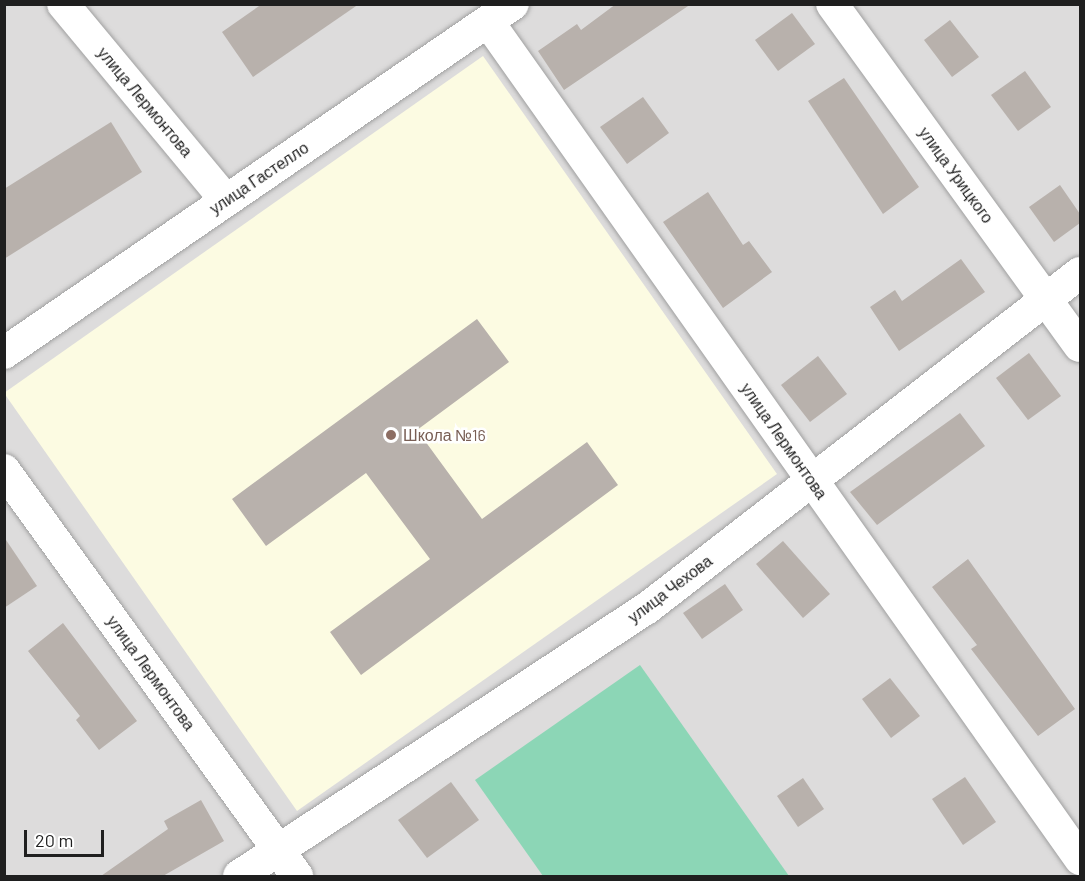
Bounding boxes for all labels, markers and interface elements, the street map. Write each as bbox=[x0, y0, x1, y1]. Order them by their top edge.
street label: улица Лермонтова bbox=[93, 43, 197, 161]
street label: улица Урицкого bbox=[915, 123, 997, 227]
street label: улица Гастелло bbox=[206, 138, 312, 218]
street label: улица Лермонтова bbox=[737, 379, 831, 503]
place label: Школа №16 bbox=[403, 425, 486, 445]
marker: Школа №16 bbox=[384, 428, 398, 442]
street label: улица Чехова bbox=[624, 551, 716, 627]
street label: улица Лермонтова bbox=[103, 612, 199, 734]
scale bar bbox=[27, 818, 106, 856]
text: 20 m bbox=[35, 829, 73, 851]

